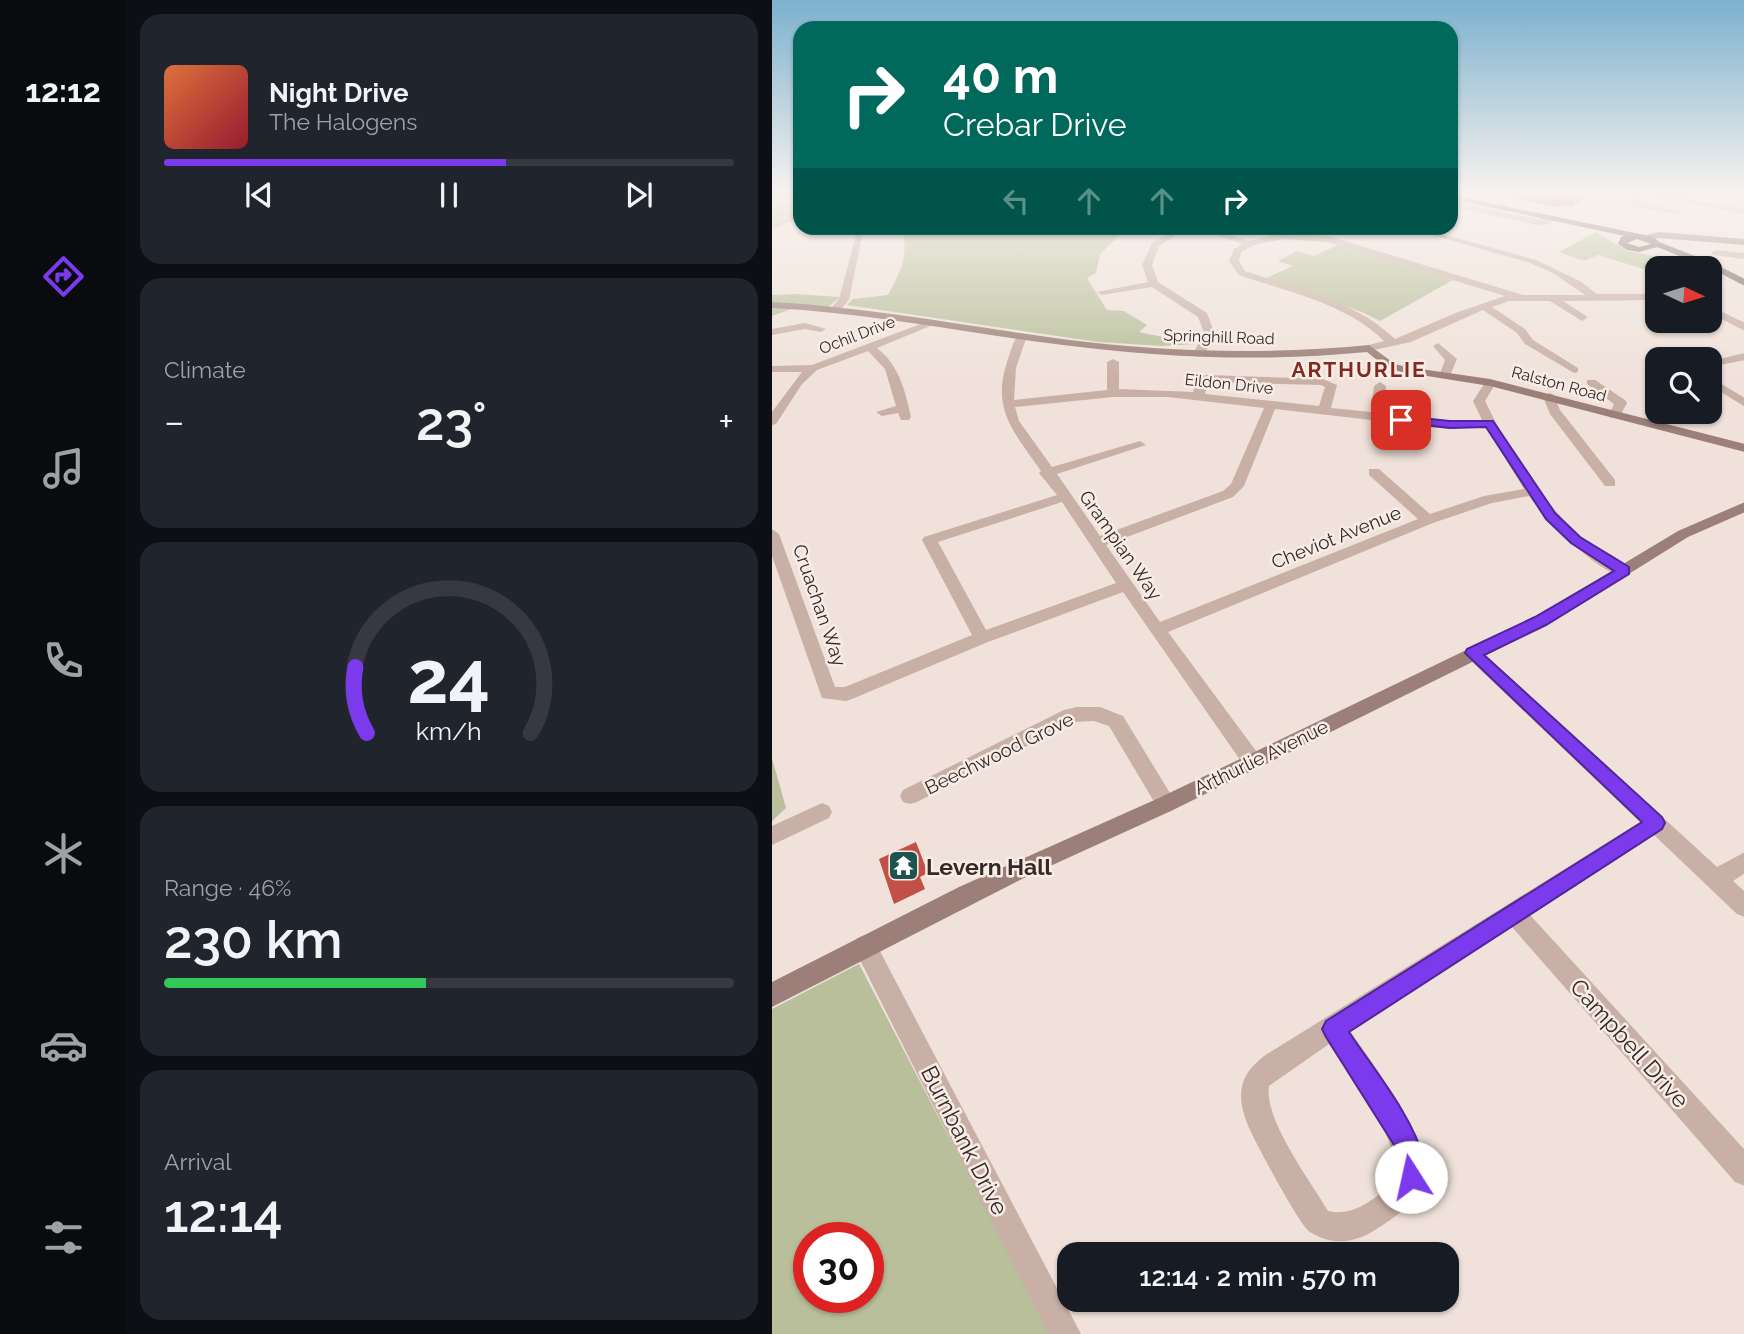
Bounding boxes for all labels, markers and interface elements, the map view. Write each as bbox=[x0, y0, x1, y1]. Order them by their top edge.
text: 40 m bbox=[943, 47, 1058, 104]
icon: right bbox=[828, 49, 919, 140]
text: 12:12 bbox=[25, 72, 101, 109]
text: Night Drive bbox=[269, 78, 408, 108]
text: Crebar Drive bbox=[943, 106, 1127, 143]
text: The Halogens bbox=[269, 108, 417, 135]
icon: previous bbox=[240, 176, 278, 214]
icon: pause bbox=[430, 176, 468, 214]
icon: next bbox=[620, 176, 658, 214]
icon: left bbox=[997, 182, 1035, 220]
icon: ahead bbox=[1070, 182, 1108, 220]
icon: ahead bbox=[1143, 182, 1181, 220]
icon: right bbox=[1216, 182, 1254, 220]
icon: directions bbox=[39, 252, 88, 301]
north arrow bbox=[1645, 256, 1722, 332]
map controls bbox=[1645, 256, 1722, 424]
street label: Ochil Drive bbox=[816, 312, 898, 358]
street label: Springhill Road bbox=[1163, 326, 1275, 348]
button: search bbox=[1645, 347, 1722, 424]
text: Climate bbox=[164, 356, 246, 383]
district label: ARTHURLIE bbox=[1291, 357, 1427, 382]
street label: Ralston Road bbox=[1509, 362, 1609, 406]
street label: Eildon Drive bbox=[1184, 370, 1274, 398]
pin bbox=[1371, 390, 1431, 450]
text: 23° bbox=[416, 391, 487, 452]
text: − bbox=[164, 399, 184, 444]
text: + bbox=[718, 399, 734, 444]
icon: arrive bbox=[1382, 401, 1420, 439]
icon: music bbox=[39, 444, 88, 493]
street label: Grampian Way bbox=[1075, 486, 1167, 604]
street label: Cheviot Avenue bbox=[1268, 501, 1404, 573]
street label: Cruachan Way bbox=[789, 541, 851, 669]
text: 24 bbox=[408, 635, 490, 720]
icon: phone bbox=[39, 636, 88, 685]
street label: Beechwood Grove bbox=[921, 707, 1077, 799]
street label: Arthurlie Avenue bbox=[1190, 715, 1332, 799]
text: km/h bbox=[416, 716, 482, 746]
icon: climate bbox=[39, 829, 88, 878]
temple icon: Levern Hall bbox=[886, 849, 920, 883]
place label: Levern Hall bbox=[926, 853, 1053, 880]
text: Range · 46% bbox=[164, 874, 291, 901]
text: 230 km bbox=[164, 909, 343, 970]
street label: Campbell Drive bbox=[1565, 973, 1695, 1113]
icon: car bbox=[39, 1021, 88, 1070]
street label: Burnbank Drive bbox=[916, 1061, 1014, 1219]
position arrow bbox=[1374, 1140, 1448, 1214]
text: Arrival bbox=[164, 1148, 231, 1175]
text: 12:14 bbox=[164, 1183, 282, 1244]
icon: filters bbox=[39, 1213, 88, 1262]
speed limit sign: 30 bbox=[793, 1222, 884, 1313]
text: 12:14 · 2 min · 570 m bbox=[1139, 1262, 1377, 1292]

